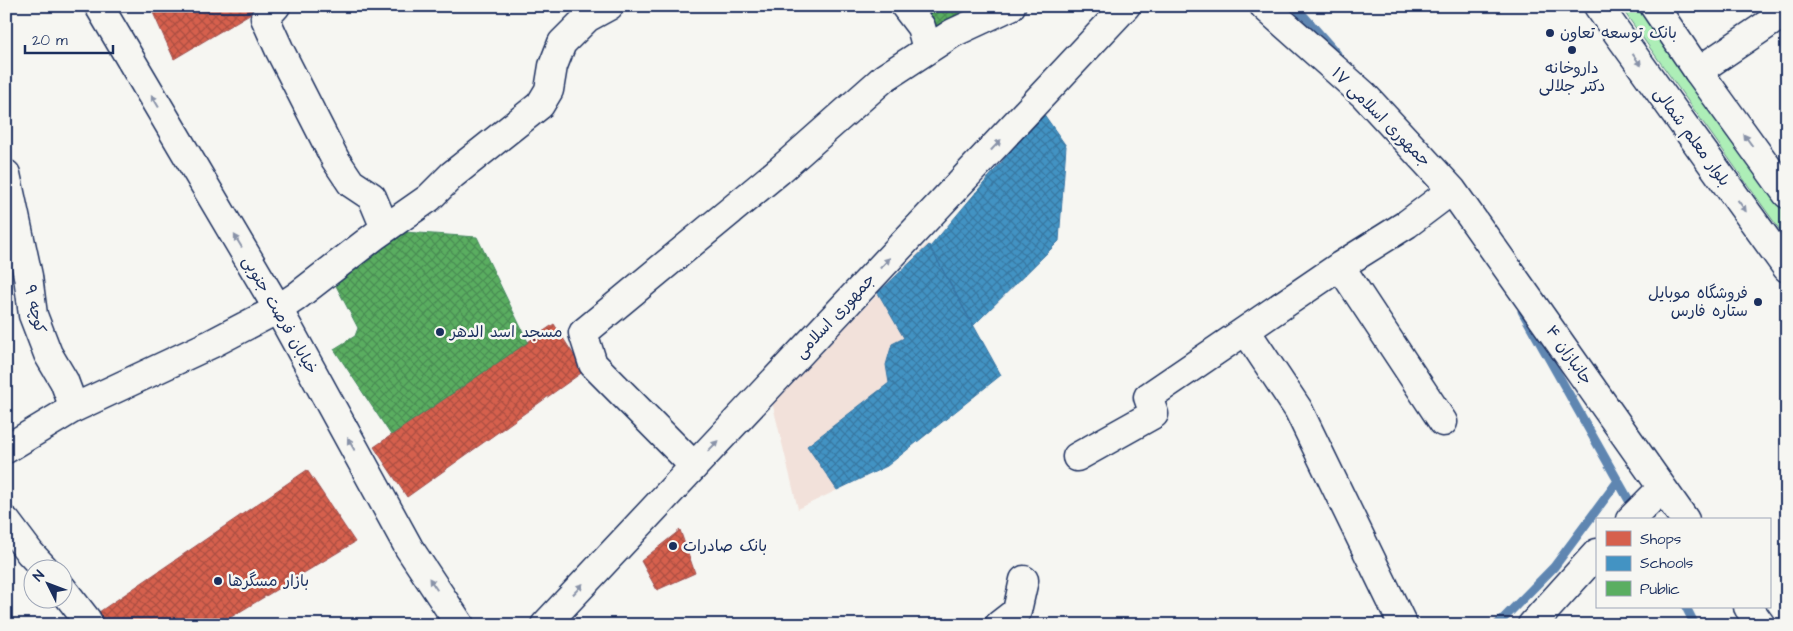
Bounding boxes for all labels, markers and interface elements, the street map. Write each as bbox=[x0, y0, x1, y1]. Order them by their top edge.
scale bar bbox=[25, 22, 112, 54]
place label: بانک توسعه تعاون bbox=[1560, 22, 1677, 44]
marker: بانک توسعه تعاون bbox=[1544, 27, 1556, 39]
text: 20 m bbox=[32, 30, 68, 51]
marker: داروخانه دکتر جلالی bbox=[1566, 44, 1578, 56]
one-way arrow bbox=[1632, 53, 1642, 67]
place label: داروخانه دکتر جلالی bbox=[1539, 57, 1605, 97]
street label: جمهوری اسلامی ۱۷ bbox=[1326, 62, 1436, 172]
street label: بلوار معلم شمالی bbox=[1648, 83, 1735, 191]
one-way arrow bbox=[150, 95, 159, 108]
one-way arrow bbox=[1743, 133, 1753, 147]
one-way arrow bbox=[990, 139, 1002, 151]
one-way arrow bbox=[1737, 199, 1747, 213]
one-way arrow bbox=[233, 234, 242, 247]
street label: خیابان فرصت جنوبی bbox=[237, 252, 323, 378]
one-way arrow bbox=[879, 258, 891, 270]
street label: جمهوری اسلامی bbox=[790, 269, 880, 363]
place label: فروشگاه موبایل ستاره فارس bbox=[1648, 282, 1748, 322]
street label: کوچه ۹ bbox=[19, 283, 51, 336]
marker: فروشگاه موبایل ستاره فارس bbox=[1752, 296, 1764, 308]
place label: مسجد اسد الدهر bbox=[448, 321, 563, 343]
street label: جانبازان ۴ bbox=[1540, 321, 1598, 389]
marker: مسجد اسد الدهر bbox=[434, 326, 446, 338]
one-way arrow bbox=[347, 437, 356, 450]
one-way arrow bbox=[707, 440, 719, 452]
legend bbox=[1596, 518, 1770, 608]
text: Shops bbox=[1640, 529, 1682, 550]
place label: بانک صادرات bbox=[683, 535, 767, 557]
marker: بانک صادرات bbox=[667, 540, 679, 552]
text: Schools bbox=[1640, 553, 1694, 574]
north arrow bbox=[22, 558, 72, 608]
text: N bbox=[29, 566, 50, 586]
place label: بازار مسگرها bbox=[228, 570, 309, 592]
marker: بازار مسگرها bbox=[212, 575, 224, 587]
one-way arrow bbox=[428, 577, 438, 591]
text: Public bbox=[1640, 579, 1680, 600]
one-way arrow bbox=[572, 584, 584, 596]

